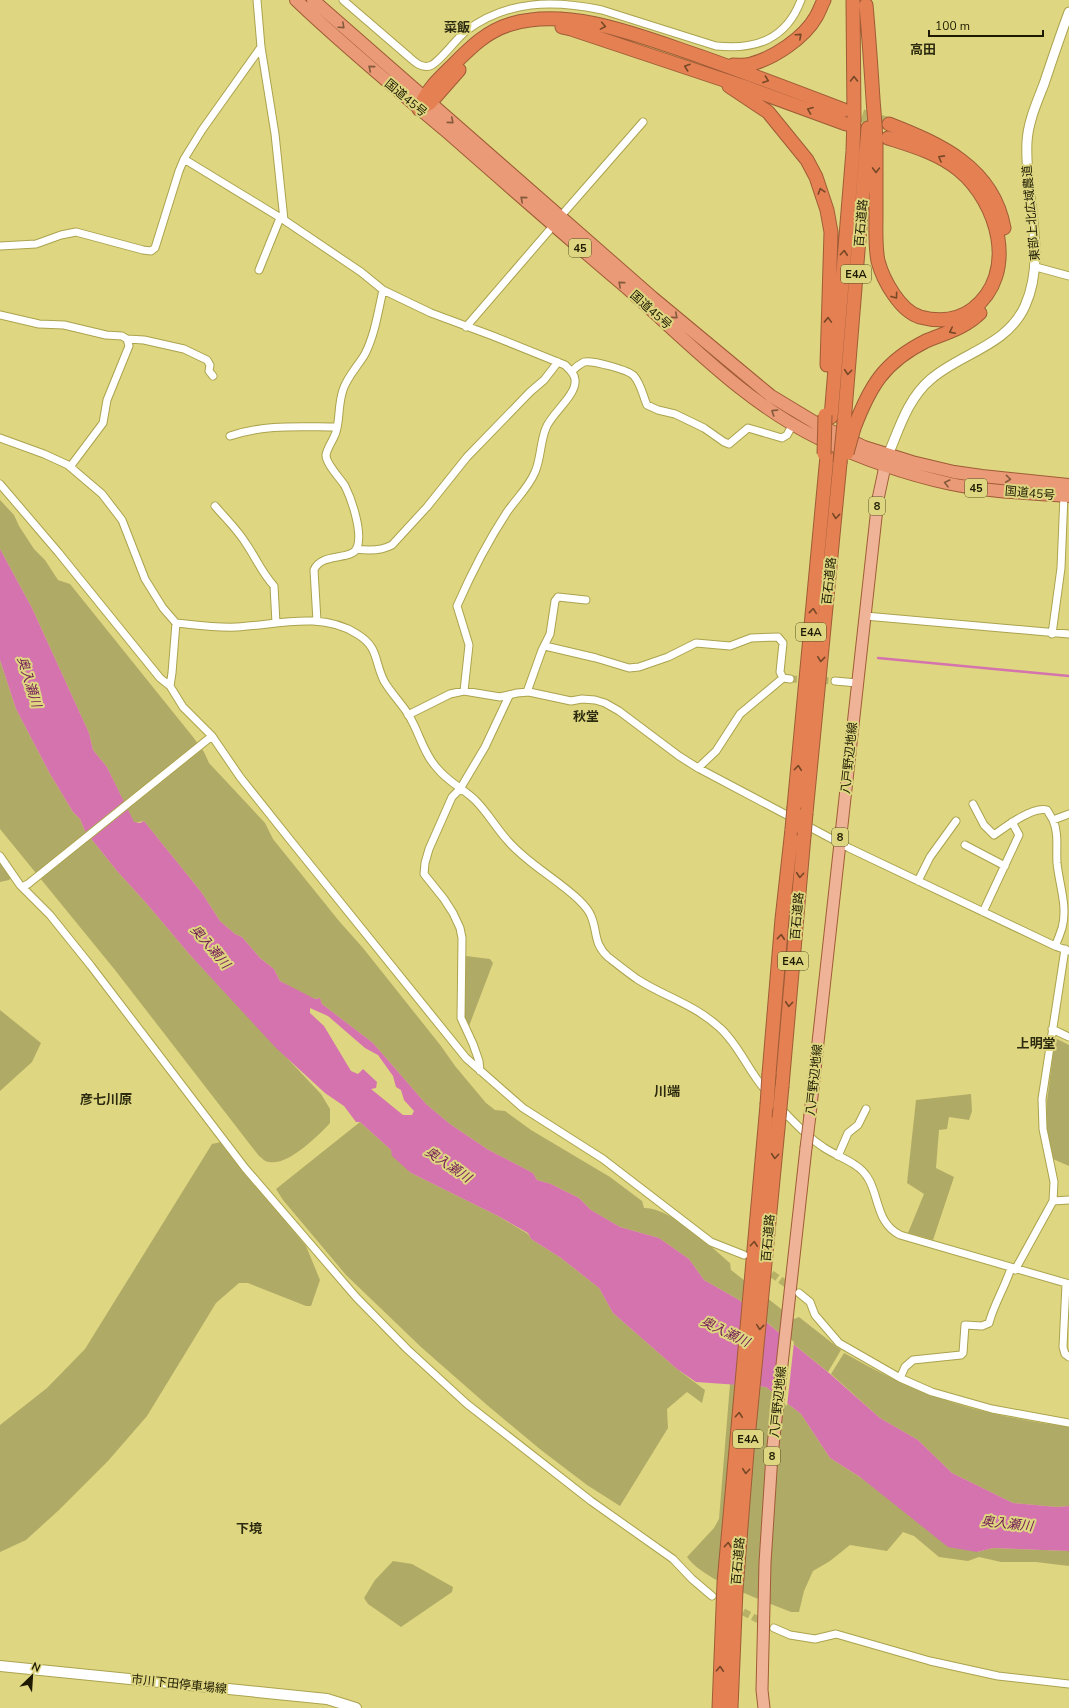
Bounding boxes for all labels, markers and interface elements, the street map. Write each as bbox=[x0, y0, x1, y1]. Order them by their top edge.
scale bar bbox=[929, 12, 1043, 38]
text: 100 m bbox=[935, 18, 970, 34]
district label: 菜飯 bbox=[444, 19, 470, 37]
one-way arrow bbox=[337, 21, 345, 29]
one-way arrow bbox=[600, 21, 606, 30]
one-way arrow bbox=[794, 33, 802, 40]
district label: 高田 bbox=[910, 41, 936, 59]
one-way arrow bbox=[683, 64, 690, 72]
one-way arrow bbox=[369, 66, 376, 73]
street label: 国道45号 bbox=[382, 76, 430, 120]
one-way arrow bbox=[762, 76, 769, 84]
one-way arrow bbox=[850, 76, 858, 82]
one-way arrow bbox=[806, 107, 813, 115]
one-way arrow bbox=[446, 116, 453, 123]
one-way arrow bbox=[938, 156, 945, 163]
street label: 東部上北広域農道 bbox=[1019, 164, 1043, 262]
one-way arrow bbox=[872, 167, 880, 173]
one-way arrow bbox=[817, 188, 826, 195]
one-way arrow bbox=[520, 196, 527, 203]
street label: 百石道路 bbox=[851, 198, 871, 248]
road number: 45 bbox=[569, 239, 591, 257]
one-way arrow bbox=[840, 250, 849, 256]
road number: E4A bbox=[841, 265, 871, 283]
one-way arrow bbox=[618, 281, 626, 288]
street label: 国道45号 bbox=[627, 287, 675, 333]
one-way arrow bbox=[890, 291, 897, 298]
one-way arrow bbox=[671, 312, 678, 319]
one-way arrow bbox=[824, 317, 832, 323]
one-way arrow bbox=[949, 326, 957, 334]
one-way arrow bbox=[844, 369, 853, 375]
one-way arrow bbox=[771, 409, 778, 417]
one-way arrow bbox=[1005, 474, 1011, 483]
one-way arrow bbox=[944, 479, 950, 487]
road number: 45 bbox=[965, 479, 987, 497]
street label: 国道45号 bbox=[1004, 483, 1056, 503]
road number: 8 bbox=[869, 497, 885, 515]
one-way arrow bbox=[831, 513, 840, 519]
street label: 百石道路 bbox=[819, 556, 839, 606]
one-way arrow bbox=[808, 608, 817, 614]
road number: E4A bbox=[796, 623, 826, 641]
water label: 奥入瀬川 bbox=[13, 654, 46, 711]
one-way arrow bbox=[817, 656, 826, 662]
district label: 秋堂 bbox=[573, 708, 599, 726]
street label: 八戸野辺地線 bbox=[837, 721, 861, 795]
one-way arrow bbox=[793, 765, 802, 771]
road number: 8 bbox=[832, 828, 848, 846]
one-way arrow bbox=[796, 872, 805, 878]
street label: 百石道路 bbox=[787, 891, 807, 941]
water label: 奥入瀬川 bbox=[186, 921, 235, 974]
one-way arrow bbox=[776, 934, 785, 940]
road number: E4A bbox=[778, 952, 808, 970]
one-way arrow bbox=[784, 1001, 793, 1007]
district label: 上明堂 bbox=[1016, 1035, 1056, 1053]
street label: 八戸野辺地線 bbox=[802, 1043, 826, 1117]
district label: 川端 bbox=[654, 1083, 680, 1101]
district label: 彦七川原 bbox=[80, 1091, 132, 1109]
water label: 奥入瀬川 bbox=[421, 1143, 476, 1188]
one-way arrow bbox=[771, 1153, 780, 1159]
street label: 百石道路 bbox=[758, 1213, 778, 1263]
one-way arrow bbox=[749, 1241, 758, 1247]
water label: 奥入瀬川 bbox=[698, 1313, 754, 1352]
one-way arrow bbox=[755, 1324, 764, 1330]
street label: 八戸野辺地線 bbox=[766, 1365, 790, 1439]
one-way arrow bbox=[735, 1412, 744, 1418]
road number: E4A bbox=[733, 1430, 763, 1448]
road number: 8 bbox=[764, 1447, 780, 1465]
one-way arrow bbox=[741, 1468, 750, 1474]
water label: 奥入瀬川 bbox=[980, 1512, 1036, 1536]
district label: 下境 bbox=[236, 1520, 263, 1538]
street label: 百石道路 bbox=[728, 1536, 748, 1586]
one-way arrow bbox=[723, 1542, 732, 1548]
north arrow bbox=[12, 1656, 52, 1696]
text: N bbox=[29, 1659, 43, 1676]
one-way arrow bbox=[716, 1666, 725, 1672]
street label: 市川下田停車場線 bbox=[130, 1671, 228, 1697]

